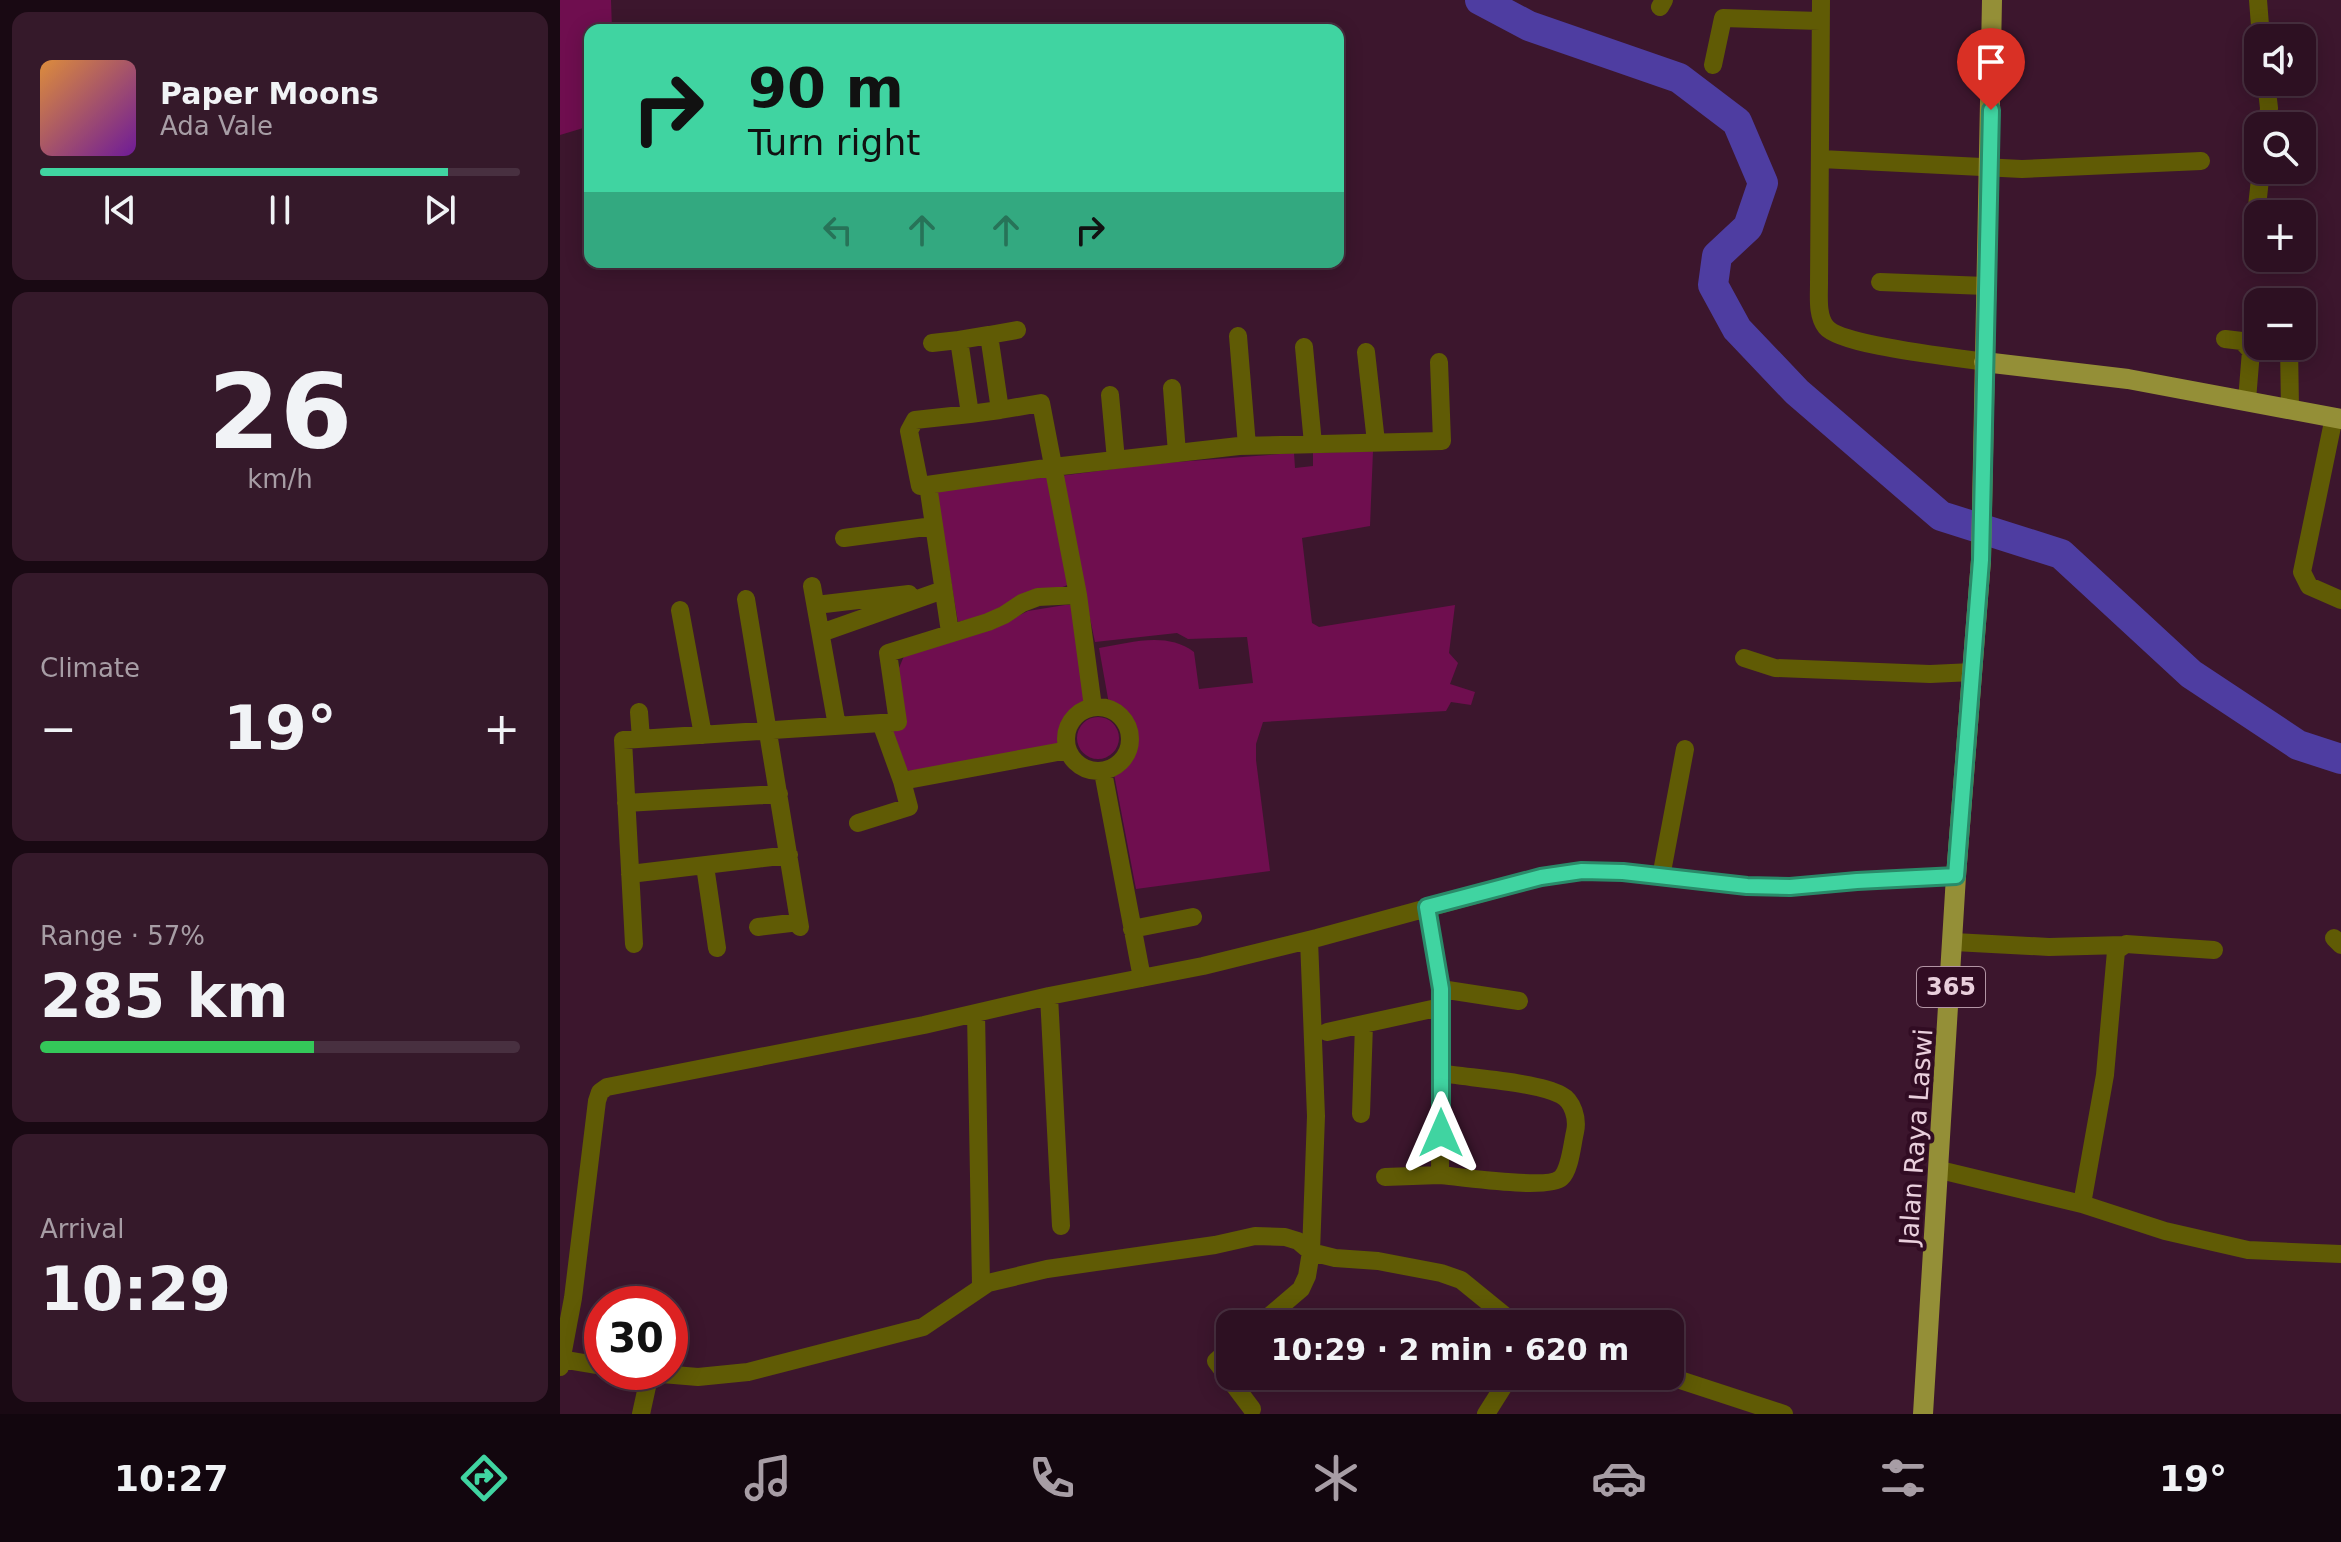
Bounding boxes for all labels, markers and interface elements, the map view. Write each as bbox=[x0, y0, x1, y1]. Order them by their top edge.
map controls bbox=[2244, 24, 2316, 360]
button: sound bbox=[2244, 24, 2316, 96]
pin bbox=[1957, 28, 2025, 110]
icon: arrive bbox=[1969, 40, 2013, 84]
text: 90 m bbox=[748, 55, 904, 120]
icon: right bbox=[616, 56, 720, 160]
text: Paper Moons bbox=[160, 76, 379, 111]
text: Ada Vale bbox=[160, 111, 273, 141]
button: search bbox=[2244, 112, 2316, 184]
text: Turn right bbox=[748, 122, 920, 163]
icon: previous bbox=[98, 188, 142, 232]
icon: pause bbox=[258, 188, 302, 232]
icon: next bbox=[418, 188, 462, 232]
button: + bbox=[2244, 200, 2316, 272]
icon: left bbox=[816, 208, 860, 252]
icon: ahead bbox=[900, 208, 944, 252]
icon: ahead bbox=[984, 208, 1028, 252]
icon: right bbox=[1068, 208, 1112, 252]
button: − bbox=[2244, 288, 2316, 360]
text: 26 bbox=[208, 351, 352, 473]
text: km/h bbox=[247, 464, 313, 494]
text: Climate bbox=[40, 653, 140, 683]
text: 19° bbox=[223, 693, 337, 763]
text: − bbox=[40, 703, 77, 754]
text: + bbox=[483, 703, 520, 754]
text: Range · 57% bbox=[40, 921, 205, 951]
text: 285 km bbox=[40, 961, 289, 1031]
road number: 365 bbox=[1917, 967, 1985, 1007]
street label: Jalan Raya Laswi bbox=[1893, 1028, 1939, 1248]
position arrow bbox=[1399, 1091, 1483, 1175]
text: Arrival bbox=[40, 1214, 124, 1244]
text: 10:29 bbox=[40, 1254, 231, 1324]
speed limit sign: 30 bbox=[584, 1286, 688, 1390]
text: 10:29 · 2 min · 620 m bbox=[1271, 1332, 1629, 1367]
icon: directions bbox=[456, 1450, 512, 1506]
icon: music bbox=[740, 1450, 796, 1506]
icon: phone bbox=[1024, 1450, 1080, 1506]
icon: climate bbox=[1308, 1450, 1364, 1506]
icon: car bbox=[1591, 1450, 1647, 1506]
icon: filters bbox=[1875, 1450, 1931, 1506]
text: 10:27 bbox=[114, 1458, 228, 1499]
text: 19° bbox=[2159, 1458, 2227, 1499]

